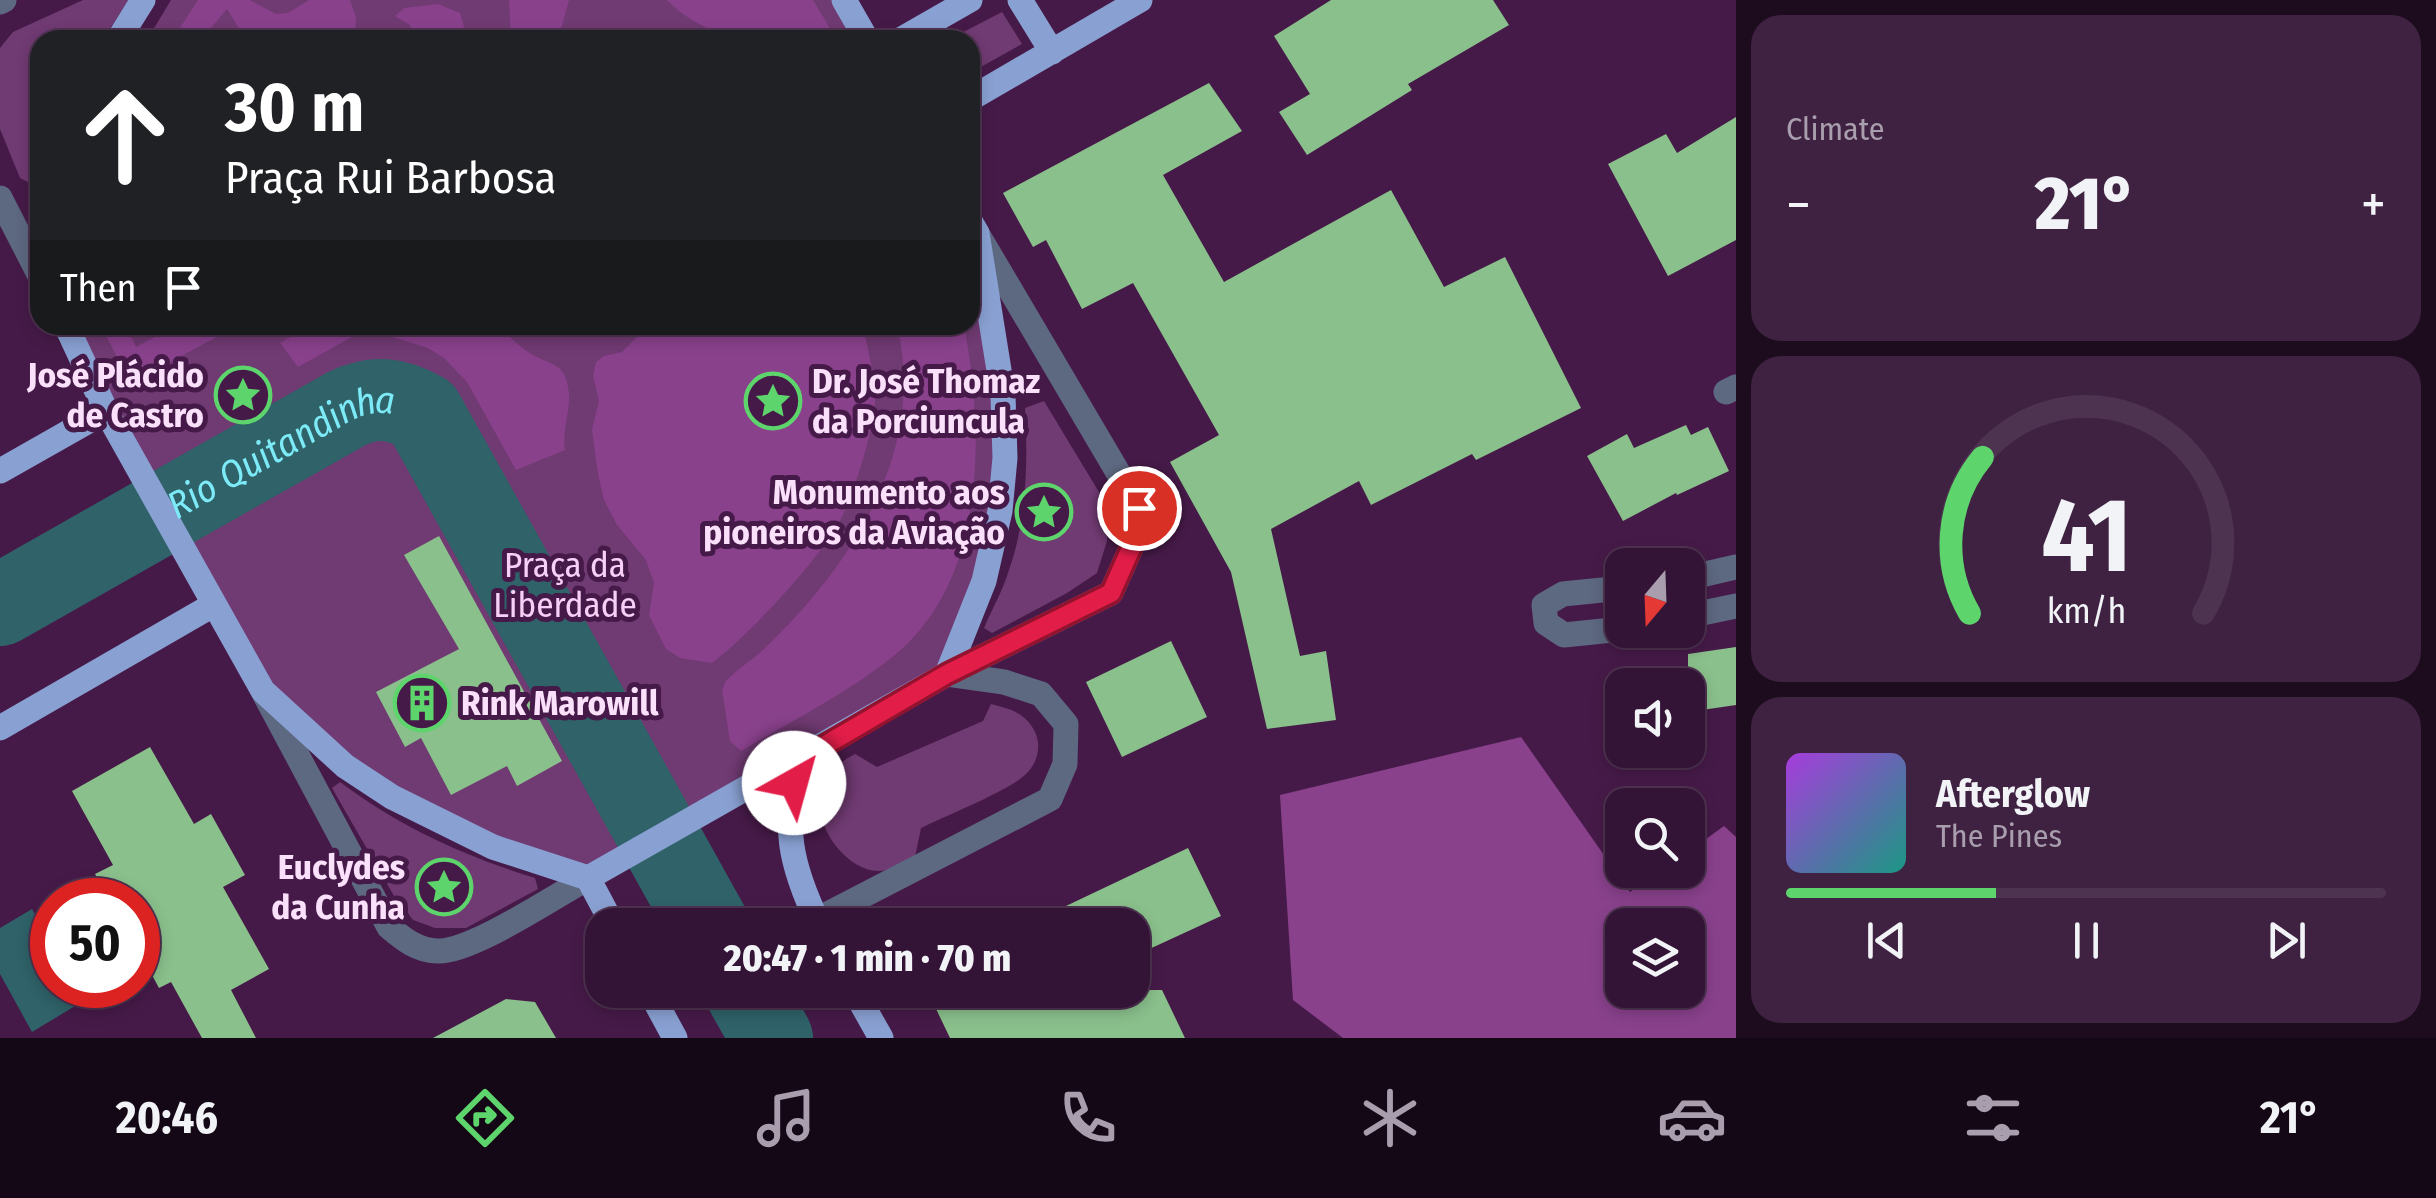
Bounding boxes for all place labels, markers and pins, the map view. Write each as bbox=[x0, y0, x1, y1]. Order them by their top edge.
place label: José Plácido de Castro bbox=[26, 354, 204, 436]
place label: Dr. José Thomaz da Porciuncula bbox=[812, 360, 1041, 442]
place icon: José Plácido de Castro bbox=[213, 365, 273, 425]
place icon: Dr. José Thomaz da Porciuncula bbox=[743, 371, 803, 431]
pin bbox=[1097, 466, 1182, 551]
place label: Monumento aos pioneiros da Aviação bbox=[703, 471, 1005, 554]
place icon: Monumento aos pioneiros da Aviação bbox=[1014, 482, 1074, 542]
building icon: Rink Marowill bbox=[392, 673, 452, 733]
place label: Rink Marowill bbox=[461, 682, 659, 724]
place label: Euclydes da Cunha bbox=[271, 846, 405, 928]
place icon: Euclydes da Cunha bbox=[414, 857, 474, 917]

